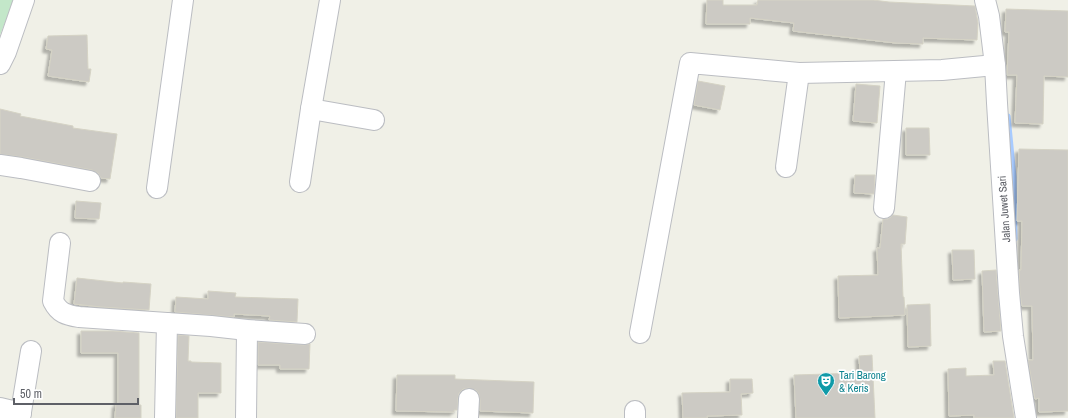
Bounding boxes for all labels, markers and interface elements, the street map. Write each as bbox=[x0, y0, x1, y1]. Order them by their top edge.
street label: Jalan Juwet Sari bbox=[995, 175, 1013, 243]
place label: Tari Barong & Keris bbox=[839, 368, 886, 395]
theatre icon: Tari Barong & Keris bbox=[816, 371, 836, 396]
scale bar bbox=[14, 380, 138, 406]
text: 50 m bbox=[20, 386, 42, 402]

